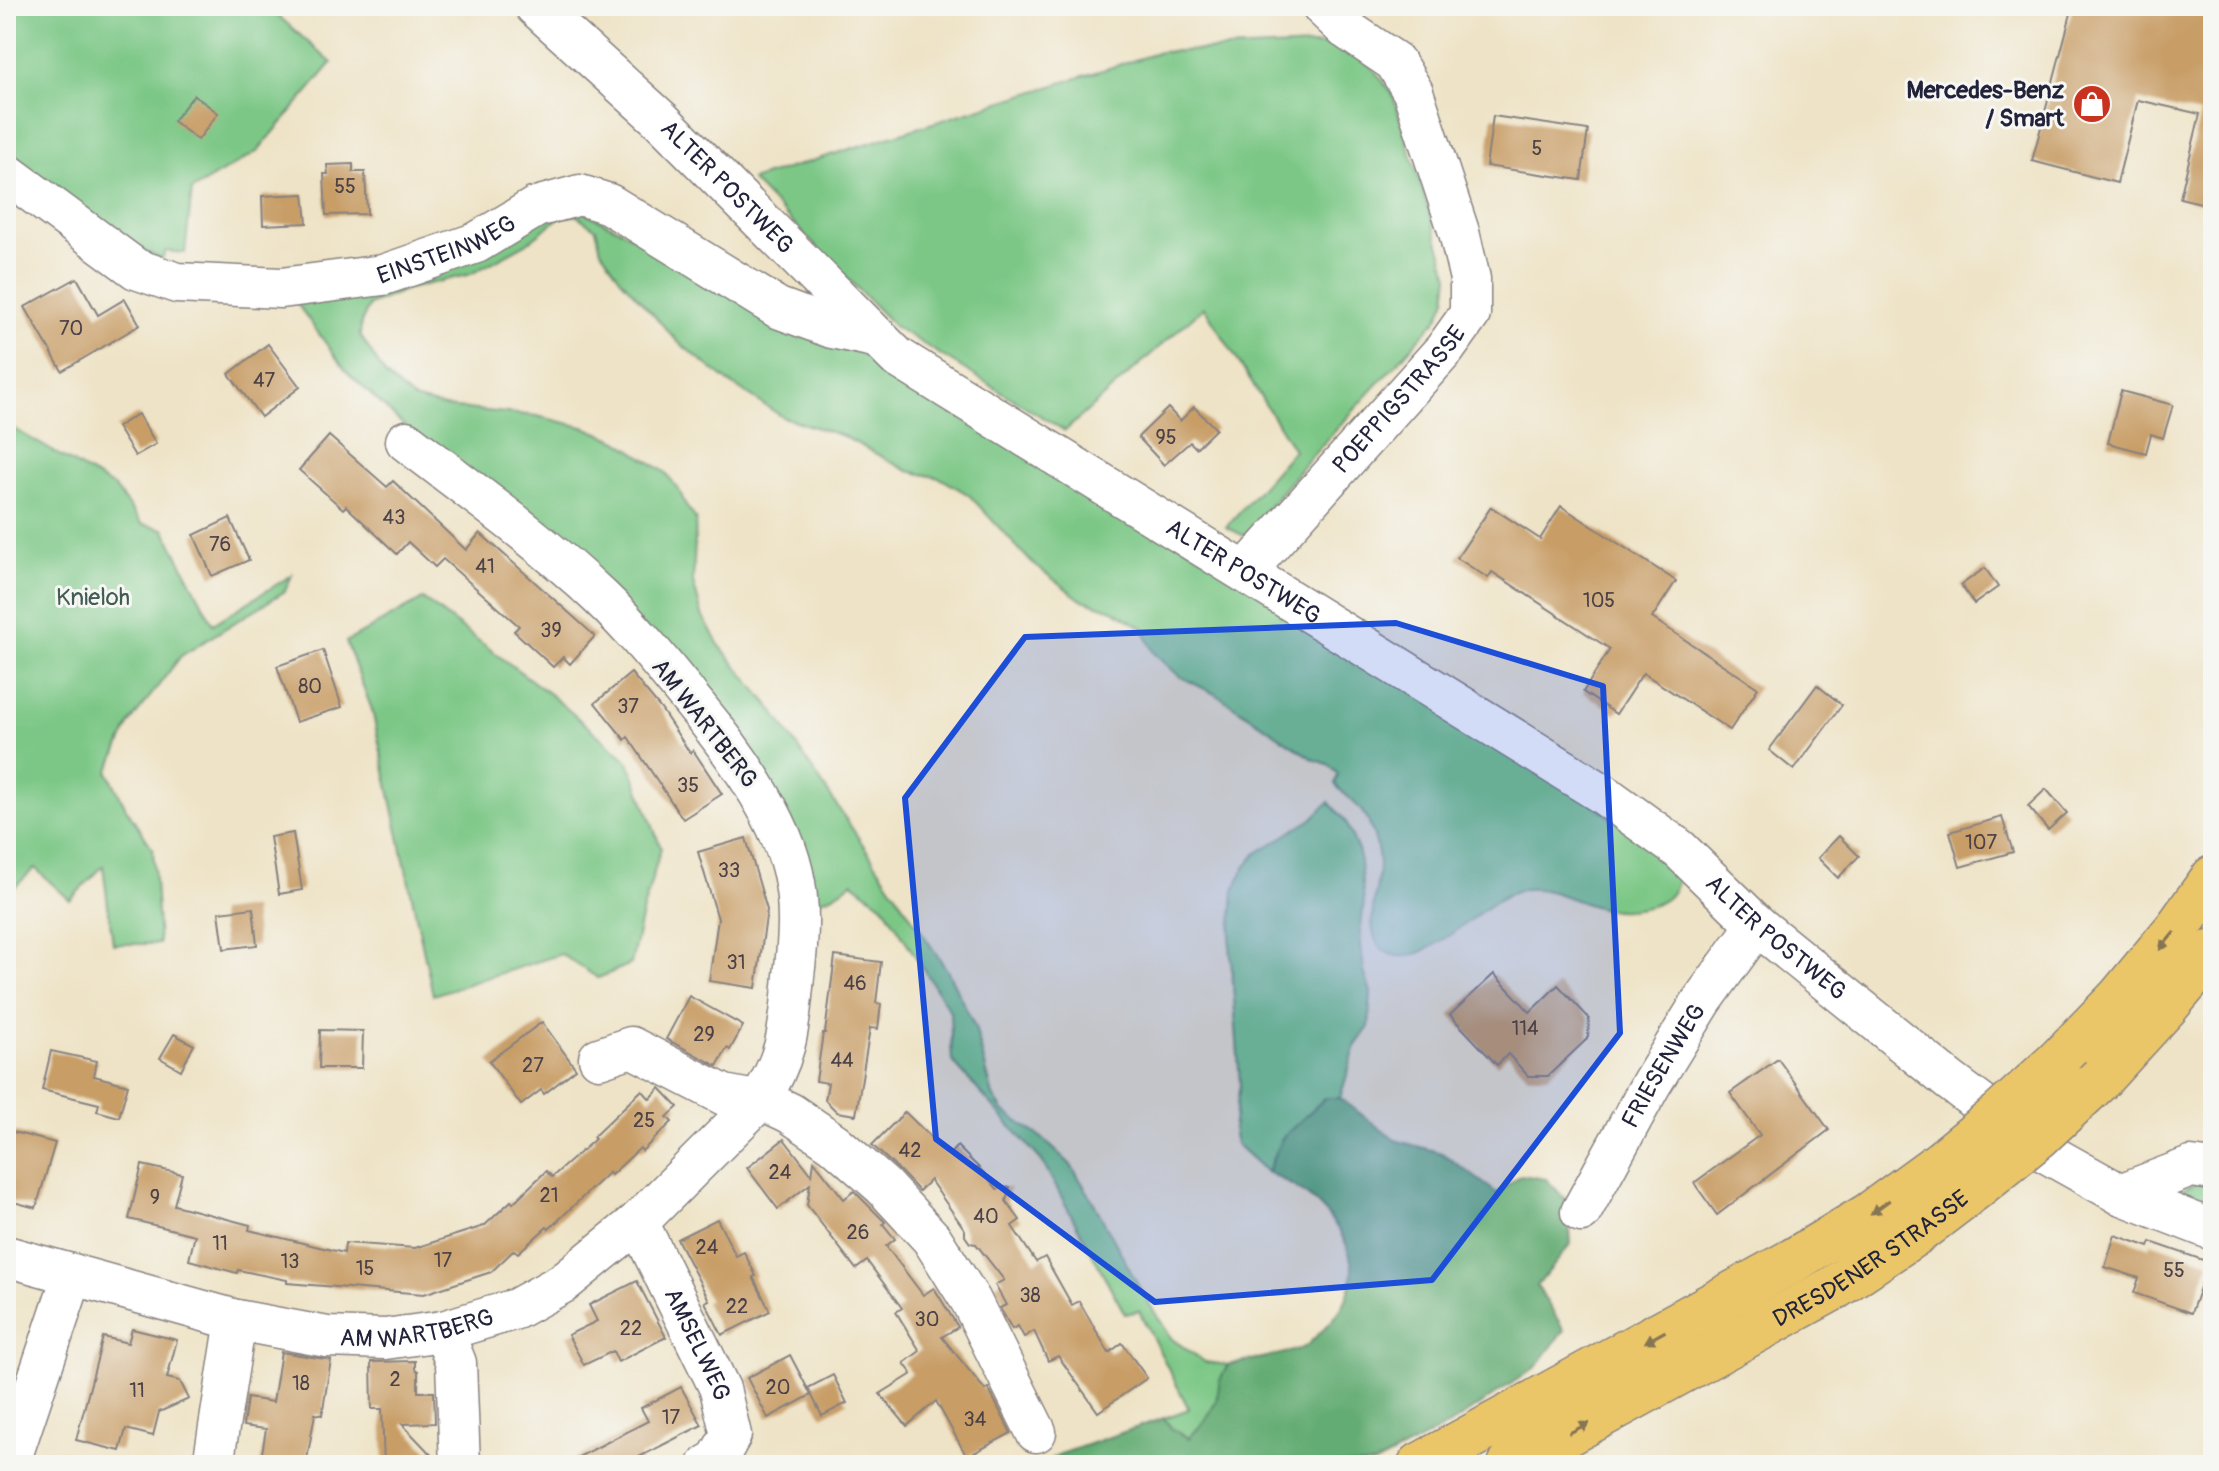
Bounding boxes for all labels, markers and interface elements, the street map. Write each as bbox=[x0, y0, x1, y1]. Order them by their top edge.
place label: Mercedes-Benz / Smart bbox=[1906, 76, 2065, 133]
shop icon: Mercedes-Benz / Smart bbox=[2071, 83, 2113, 125]
street label: ALTER POSTWEG bbox=[654, 114, 800, 260]
house number: 5 bbox=[1532, 136, 1542, 161]
house number: 55 bbox=[334, 174, 356, 199]
street label: EINSTEINWEG bbox=[373, 209, 521, 291]
house number: 70 bbox=[59, 316, 83, 341]
street label: POEPPIGSTRASSE bbox=[1327, 320, 1472, 480]
house number: 47 bbox=[253, 368, 276, 393]
house number: 95 bbox=[1155, 425, 1177, 450]
house number: 43 bbox=[383, 505, 405, 530]
street label: ALTER POSTWEG bbox=[1161, 513, 1326, 631]
house number: 76 bbox=[209, 532, 231, 557]
house number: 41 bbox=[475, 554, 495, 579]
park label: Knieloh bbox=[56, 583, 130, 612]
house number: 105 bbox=[1583, 588, 1615, 613]
house number: 39 bbox=[540, 618, 562, 643]
street label: AM WARTBERG bbox=[645, 653, 764, 794]
house number: 80 bbox=[298, 674, 322, 699]
house number: 37 bbox=[617, 694, 639, 719]
house number: 35 bbox=[677, 773, 699, 798]
house number: 107 bbox=[1965, 830, 1997, 855]
house number: 33 bbox=[718, 858, 740, 883]
street label: ALTER POSTWEG bbox=[1699, 869, 1852, 1006]
one-way arrow bbox=[2159, 930, 2176, 950]
house number: 31 bbox=[727, 950, 745, 975]
house number: 46 bbox=[843, 971, 867, 996]
street label: FRIESENWEG bbox=[1616, 998, 1712, 1133]
house number: 114 bbox=[1511, 1016, 1539, 1041]
house number: 29 bbox=[693, 1022, 715, 1047]
house number: 44 bbox=[830, 1048, 854, 1073]
house number: 27 bbox=[522, 1053, 544, 1078]
house number: 25 bbox=[633, 1108, 655, 1133]
house number: 42 bbox=[899, 1138, 921, 1163]
house number: 24 bbox=[769, 1160, 792, 1185]
house number: 21 bbox=[540, 1183, 559, 1208]
street label: DRESDENER STRASSE bbox=[1768, 1184, 1975, 1334]
house number: 9 bbox=[150, 1185, 160, 1210]
one-way arrow bbox=[1869, 1199, 1891, 1215]
house number: 40 bbox=[973, 1204, 999, 1229]
house number: 26 bbox=[847, 1220, 869, 1245]
house number: 11 bbox=[212, 1231, 228, 1256]
house number: 24 bbox=[696, 1235, 719, 1260]
house number: 17 bbox=[434, 1248, 453, 1273]
house number: 13 bbox=[281, 1249, 299, 1274]
house number: 15 bbox=[356, 1256, 374, 1281]
house number: 55 bbox=[2163, 1258, 2185, 1283]
street label: AMSELWEG bbox=[658, 1283, 736, 1403]
house number: 38 bbox=[1019, 1283, 1041, 1308]
house number: 22 bbox=[726, 1294, 748, 1319]
street label: AM WARTBERG bbox=[339, 1303, 497, 1355]
house number: 30 bbox=[915, 1307, 939, 1332]
house number: 22 bbox=[620, 1316, 642, 1341]
one-way arrow bbox=[1643, 1330, 1666, 1344]
house number: 2 bbox=[389, 1367, 401, 1392]
house number: 18 bbox=[292, 1371, 310, 1396]
house number: 20 bbox=[766, 1375, 790, 1400]
house number: 11 bbox=[129, 1378, 145, 1403]
house number: 17 bbox=[662, 1405, 681, 1430]
house number: 34 bbox=[964, 1407, 987, 1432]
one-way arrow bbox=[1568, 1421, 1590, 1435]

